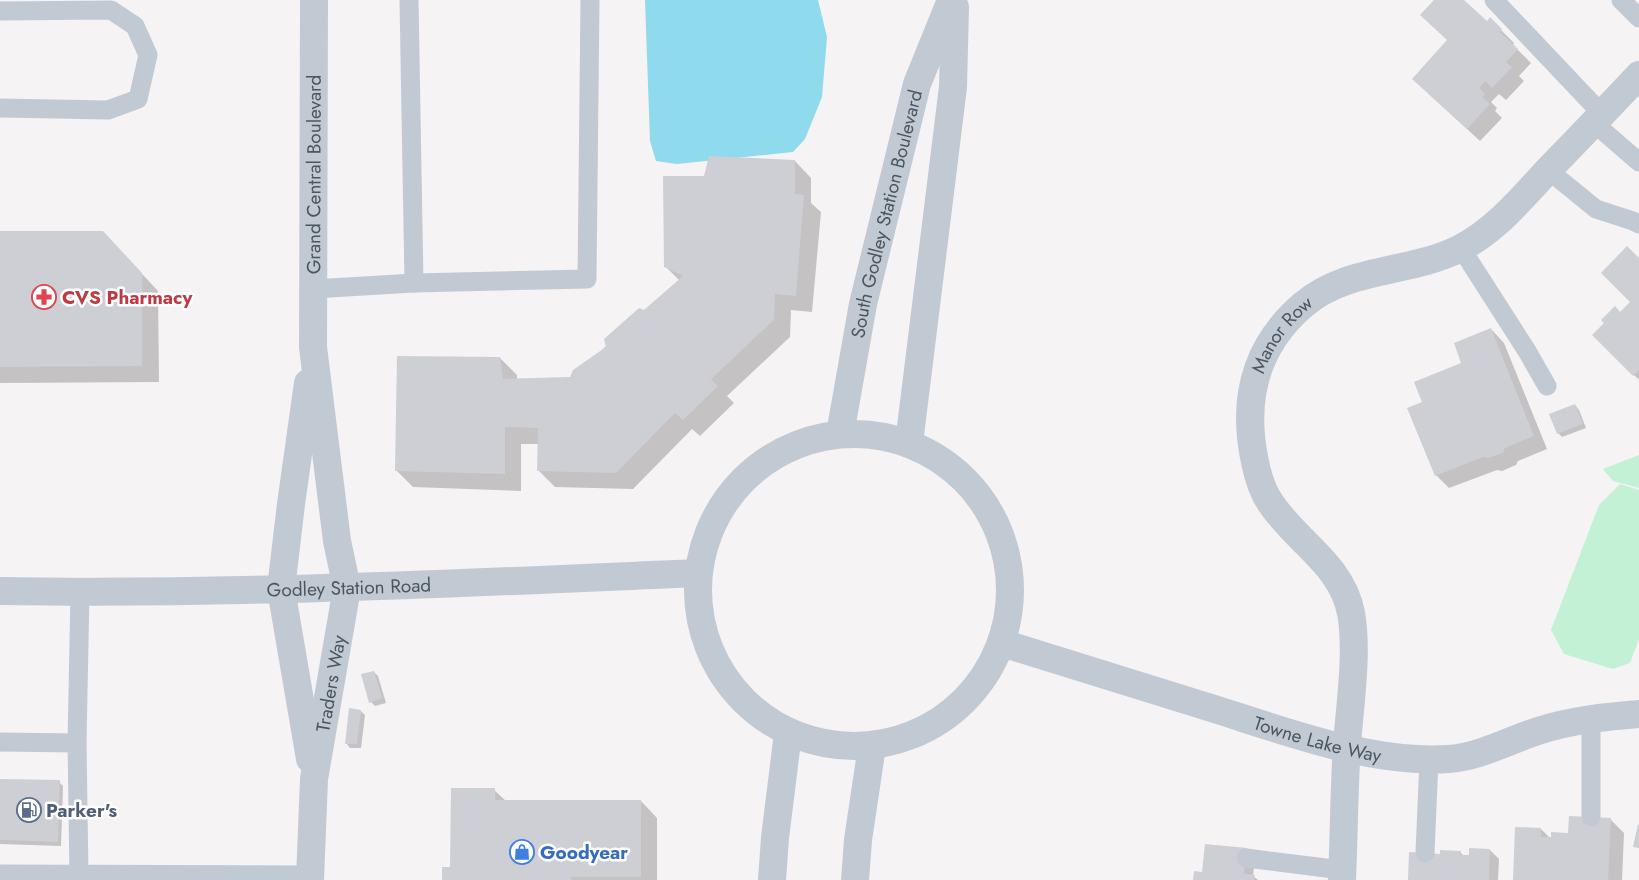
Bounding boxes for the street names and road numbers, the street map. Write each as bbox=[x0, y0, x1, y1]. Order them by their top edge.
street label: Grand Central Boulevard bbox=[300, 75, 328, 274]
street label: South Godley Station Boulevard bbox=[844, 87, 929, 340]
street label: Manor Row bbox=[1245, 290, 1318, 377]
street label: Godley Station Road bbox=[266, 571, 432, 604]
street label: Traders Way bbox=[309, 632, 353, 734]
street label: Towne Lake Way bbox=[1250, 709, 1384, 769]

